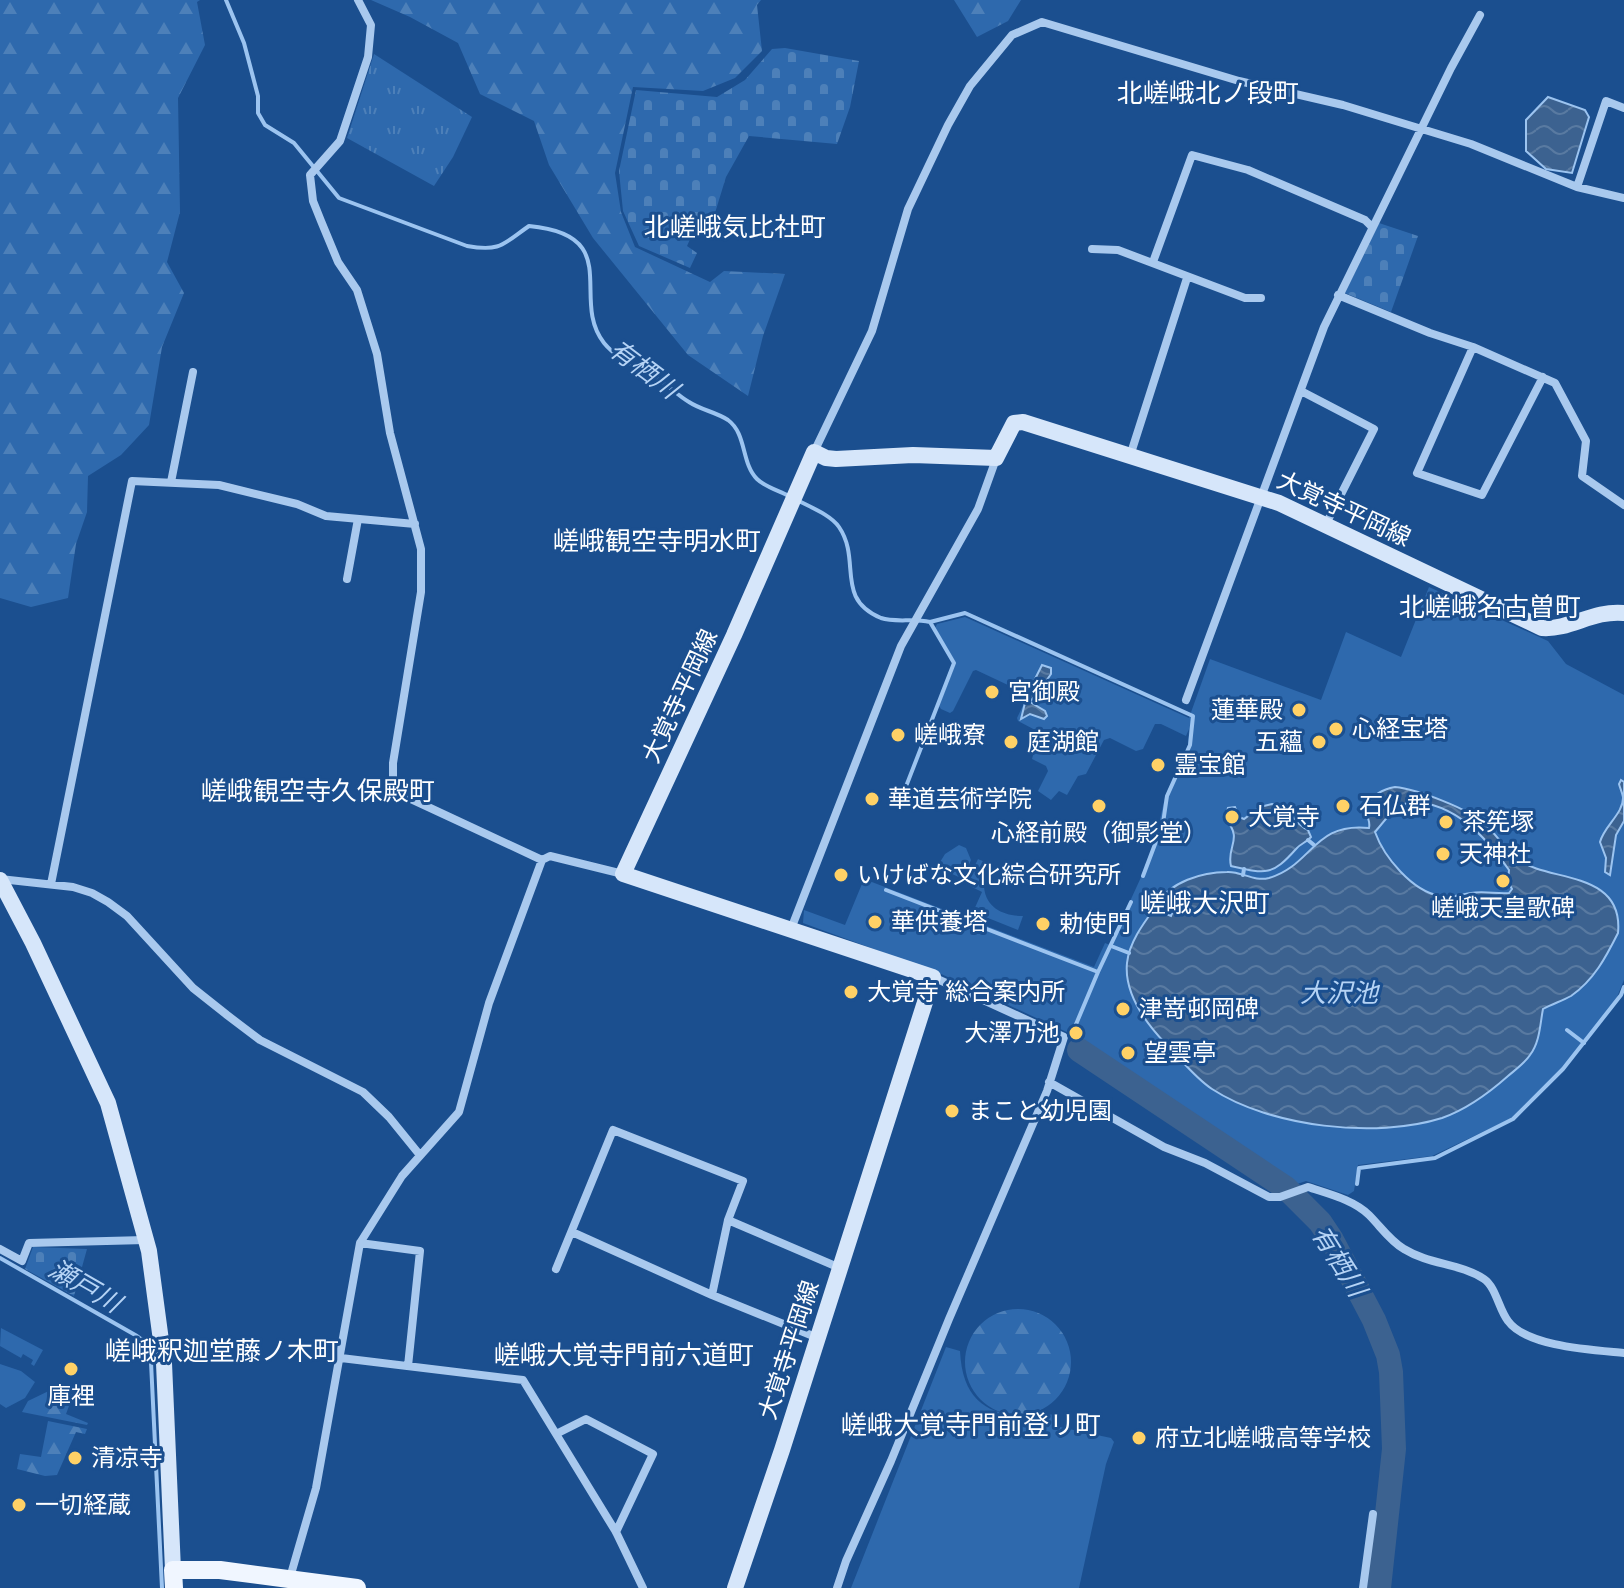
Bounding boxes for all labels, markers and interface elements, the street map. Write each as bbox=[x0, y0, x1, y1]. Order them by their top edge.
district label: 北嵯峨北ノ段町 bbox=[1117, 78, 1299, 108]
district label: 北嵯峨気比社町 bbox=[644, 212, 826, 242]
water label: 有栖川 bbox=[604, 334, 687, 406]
street label: 大覚寺平岡線 bbox=[1273, 465, 1416, 552]
district label: 嵯峨観空寺明水町 bbox=[553, 526, 761, 556]
district label: 北嵯峨名古曽町 bbox=[1399, 592, 1581, 622]
street label: 大覚寺平岡線 bbox=[636, 624, 723, 767]
place label: 宮御殿 bbox=[1008, 677, 1080, 706]
marker: 宮御殿 bbox=[983, 683, 1001, 701]
place label: 蓮華殿 bbox=[1211, 695, 1283, 724]
marker: 蓮華殿 bbox=[1290, 701, 1308, 719]
place label: 心経宝塔 bbox=[1352, 714, 1448, 743]
place label: 嵯峨寮 bbox=[914, 720, 986, 749]
marker: 心経宝塔 bbox=[1327, 720, 1345, 738]
marker: 嵯峨寮 bbox=[889, 726, 907, 744]
place label: 庭湖館 bbox=[1027, 727, 1099, 756]
place label: 五蘊 bbox=[1255, 727, 1303, 756]
marker: 庭湖館 bbox=[1002, 733, 1020, 751]
marker: 五蘊 bbox=[1310, 733, 1328, 751]
place label: 霊宝館 bbox=[1174, 750, 1246, 779]
marker: 霊宝館 bbox=[1149, 756, 1167, 774]
district label: 嵯峨観空寺久保殿町 bbox=[201, 776, 435, 806]
place label: 華道芸術学院 bbox=[888, 784, 1032, 813]
marker: 華道芸術学院 bbox=[863, 790, 881, 808]
place label: 石仏群 bbox=[1359, 791, 1431, 820]
marker: 心経前殿（御影堂） bbox=[1090, 797, 1108, 815]
marker: 石仏群 bbox=[1334, 797, 1352, 815]
place label: 大覚寺 bbox=[1248, 802, 1320, 831]
place label: 茶筅塚 bbox=[1462, 807, 1534, 836]
marker: 大覚寺 bbox=[1223, 808, 1241, 826]
marker: 茶筅塚 bbox=[1437, 813, 1455, 831]
place label: 心経前殿（御影堂） bbox=[991, 818, 1207, 847]
place label: 天神社 bbox=[1459, 839, 1531, 868]
marker: 天神社 bbox=[1434, 845, 1452, 863]
place label: いけばな文化綜合研究所 bbox=[857, 860, 1121, 889]
marker: いけばな文化綜合研究所 bbox=[832, 866, 850, 884]
marker: 嵯峨天皇歌碑 bbox=[1494, 872, 1512, 890]
district label: 嵯峨大沢町 bbox=[1140, 888, 1270, 918]
place label: 嵯峨天皇歌碑 bbox=[1431, 893, 1575, 922]
place label: 華供養塔 bbox=[891, 907, 987, 936]
place label: 勅使門 bbox=[1059, 909, 1131, 938]
marker: 華供養塔 bbox=[866, 913, 884, 931]
marker: 勅使門 bbox=[1034, 915, 1052, 933]
place label: 大覚寺 総合案内所 bbox=[867, 977, 1065, 1006]
water label: 大沢池 bbox=[1300, 978, 1381, 1008]
marker: 大覚寺 総合案内所 bbox=[842, 983, 860, 1001]
place label: 津嵜邨岡碑 bbox=[1139, 994, 1259, 1023]
marker: 津嵜邨岡碑 bbox=[1114, 1000, 1132, 1018]
place label: 大澤乃池 bbox=[964, 1018, 1060, 1047]
marker: 大澤乃池 bbox=[1067, 1024, 1085, 1042]
place label: 望雲亭 bbox=[1144, 1038, 1216, 1067]
marker: 望雲亭 bbox=[1119, 1044, 1137, 1062]
place label: まこと幼児園 bbox=[968, 1096, 1112, 1125]
marker: まこと幼児園 bbox=[943, 1102, 961, 1120]
water label: 有栖川 bbox=[1306, 1220, 1374, 1305]
water label: 瀬戸川 bbox=[44, 1254, 129, 1320]
street label: 大覚寺平岡線 bbox=[752, 1277, 825, 1423]
district label: 嵯峨釈迦堂藤ノ木町 bbox=[105, 1336, 339, 1366]
district label: 嵯峨大覚寺門前六道町 bbox=[494, 1340, 754, 1370]
marker: 庫裡 bbox=[62, 1360, 80, 1378]
place label: 庫裡 bbox=[47, 1381, 95, 1410]
district label: 嵯峨大覚寺門前登リ町 bbox=[841, 1410, 1101, 1440]
place label: 府立北嵯峨高等学校 bbox=[1155, 1423, 1371, 1452]
marker: 府立北嵯峨高等学校 bbox=[1130, 1429, 1148, 1447]
place label: 清凉寺 bbox=[91, 1443, 163, 1472]
marker: 清凉寺 bbox=[66, 1449, 84, 1467]
place label: 一切経蔵 bbox=[35, 1490, 131, 1519]
marker: 一切経蔵 bbox=[10, 1496, 28, 1514]

